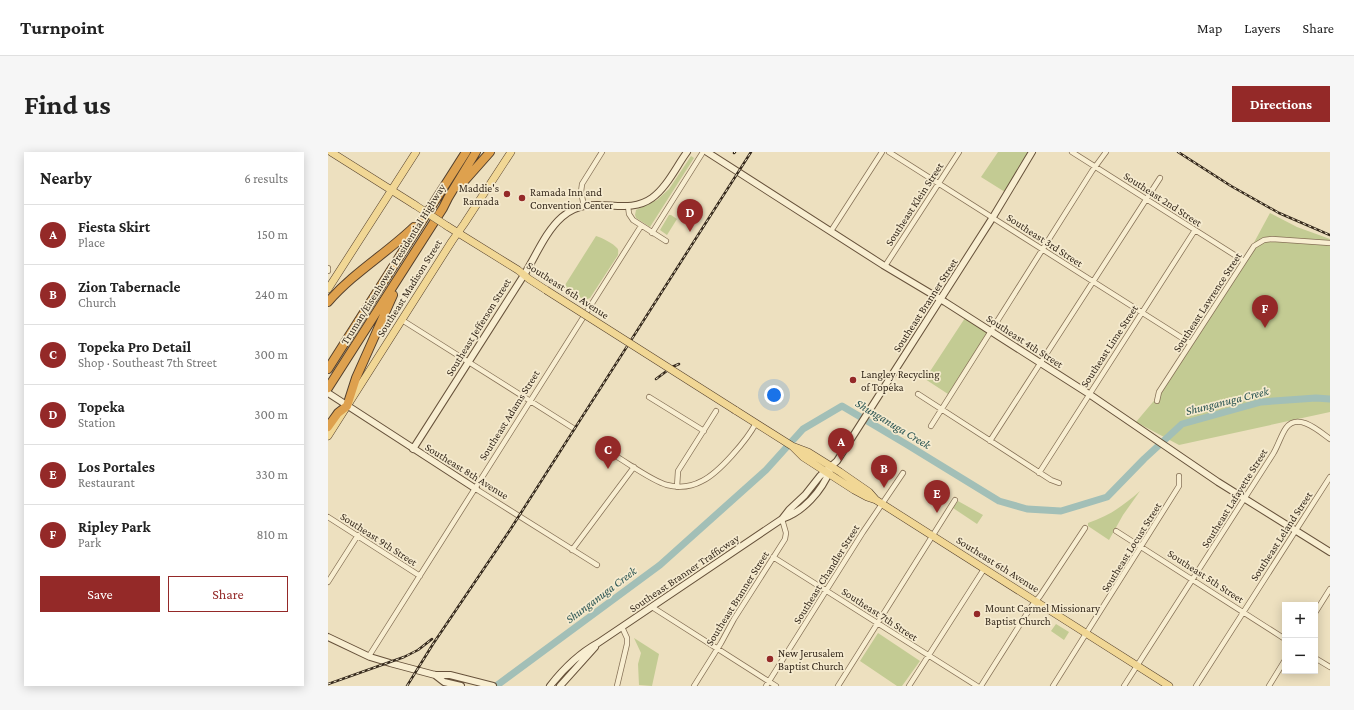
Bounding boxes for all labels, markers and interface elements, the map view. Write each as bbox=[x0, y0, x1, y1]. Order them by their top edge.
text: Turnpoint bbox=[20, 17, 104, 38]
text: Map bbox=[1197, 20, 1222, 36]
text: Layers bbox=[1244, 20, 1281, 36]
text: Share bbox=[1303, 20, 1334, 36]
button: Directions bbox=[1232, 86, 1330, 122]
text: Find us bbox=[24, 89, 111, 120]
street label: Southeast Klein Street bbox=[883, 160, 946, 248]
text: Nearby bbox=[40, 169, 92, 188]
street label: Southeast 2nd Street bbox=[1122, 169, 1205, 229]
text: 6 results bbox=[244, 171, 288, 186]
street label: Truman/Eisenhower Presidential Highway bbox=[338, 181, 449, 347]
place label: Maddie's Ramada bbox=[459, 182, 499, 207]
place label: Ramada Inn and Convention Center bbox=[530, 186, 613, 211]
marker: Maddie's Ramada bbox=[502, 189, 512, 199]
marker: Ramada Inn and Convention Center bbox=[517, 193, 527, 203]
pin: D bbox=[677, 199, 703, 232]
street label: Southeast 3rd Street bbox=[1005, 211, 1086, 269]
text: Fiesta Skirt bbox=[78, 219, 150, 235]
text: A bbox=[49, 227, 57, 242]
text: 150 m bbox=[257, 227, 288, 242]
text: Place bbox=[78, 235, 105, 250]
street label: Southeast Madison Street bbox=[374, 237, 444, 339]
street label: Southeast Lawrence Street bbox=[1170, 250, 1244, 354]
street label: Southeast Branner Street bbox=[890, 256, 960, 354]
street label: Southeast 6th Avenue bbox=[525, 259, 611, 321]
street label: Southeast Jefferson Street bbox=[443, 276, 514, 378]
text: Zion Tabernacle bbox=[78, 279, 181, 295]
text: B bbox=[49, 287, 57, 302]
text: 240 m bbox=[255, 287, 288, 302]
text: Church bbox=[78, 295, 116, 310]
pin: F bbox=[1252, 295, 1278, 328]
street label: Southeast Lime Street bbox=[1078, 302, 1140, 389]
street label: Southeast 4th Street bbox=[984, 312, 1066, 370]
text: Topeka Pro Detail bbox=[78, 339, 191, 355]
text: C bbox=[49, 347, 57, 362]
text: 300 m bbox=[254, 347, 288, 362]
text: Shop · Southeast 7th Street bbox=[78, 355, 217, 370]
street label: Southeast Adams Street bbox=[476, 367, 542, 462]
place label: Langley Recycling of Topeka bbox=[861, 368, 940, 394]
marker: Langley Recycling of Topeka bbox=[848, 375, 858, 385]
water label: Shunganuga Creek bbox=[1184, 384, 1271, 418]
your location bbox=[764, 385, 784, 405]
water label: Shunganuga Creek bbox=[853, 396, 934, 452]
text: Topeka bbox=[78, 399, 125, 415]
text: D bbox=[49, 407, 57, 422]
text: 300 m bbox=[254, 407, 288, 422]
text: Station bbox=[78, 415, 115, 430]
pin: A bbox=[828, 428, 854, 461]
pin: C bbox=[595, 436, 621, 469]
street label: Southeast 8th Avenue bbox=[423, 441, 511, 502]
street label: Southeast Lafayette Street bbox=[1199, 446, 1270, 550]
pin: B bbox=[871, 455, 897, 488]
text: Los Portales bbox=[78, 459, 155, 475]
text: E bbox=[49, 467, 57, 482]
text: 330 m bbox=[255, 467, 288, 482]
text: Restaurant bbox=[78, 475, 135, 490]
pin: E bbox=[924, 480, 950, 513]
street label: Southeast Leland Street bbox=[1248, 489, 1314, 583]
street label: Southeast Locust Street bbox=[1099, 500, 1164, 594]
street label: Southeast 9th Street bbox=[338, 510, 420, 568]
text: Ripley Park bbox=[78, 519, 151, 535]
street label: Southeast Chandler Street bbox=[791, 522, 862, 626]
text: F bbox=[50, 527, 56, 542]
text: 810 m bbox=[256, 527, 288, 542]
street label: Southeast Branner Trafficway bbox=[627, 531, 743, 615]
street label: Southeast 6th Avenue bbox=[954, 534, 1042, 594]
text: Park bbox=[78, 535, 101, 550]
street label: Southeast 5th Street bbox=[1166, 547, 1247, 605]
street label: Southeast Branner Street bbox=[703, 548, 771, 647]
water label: Shunganuga Creek bbox=[563, 563, 640, 626]
button: Save bbox=[40, 576, 160, 612]
button: Share bbox=[168, 576, 288, 612]
street label: Southeast 7th Street bbox=[840, 585, 921, 643]
place label: Mount Carmel Missionary Baptist Church bbox=[985, 602, 1101, 628]
map controls bbox=[1282, 602, 1318, 674]
button: + bbox=[1282, 602, 1318, 638]
marker: Mount Carmel Missionary Baptist Church bbox=[972, 609, 982, 619]
button: − bbox=[1282, 638, 1318, 674]
place label: New Jerusalem Baptist Church bbox=[778, 647, 844, 673]
marker: New Jerusalem Baptist Church bbox=[765, 654, 775, 664]

